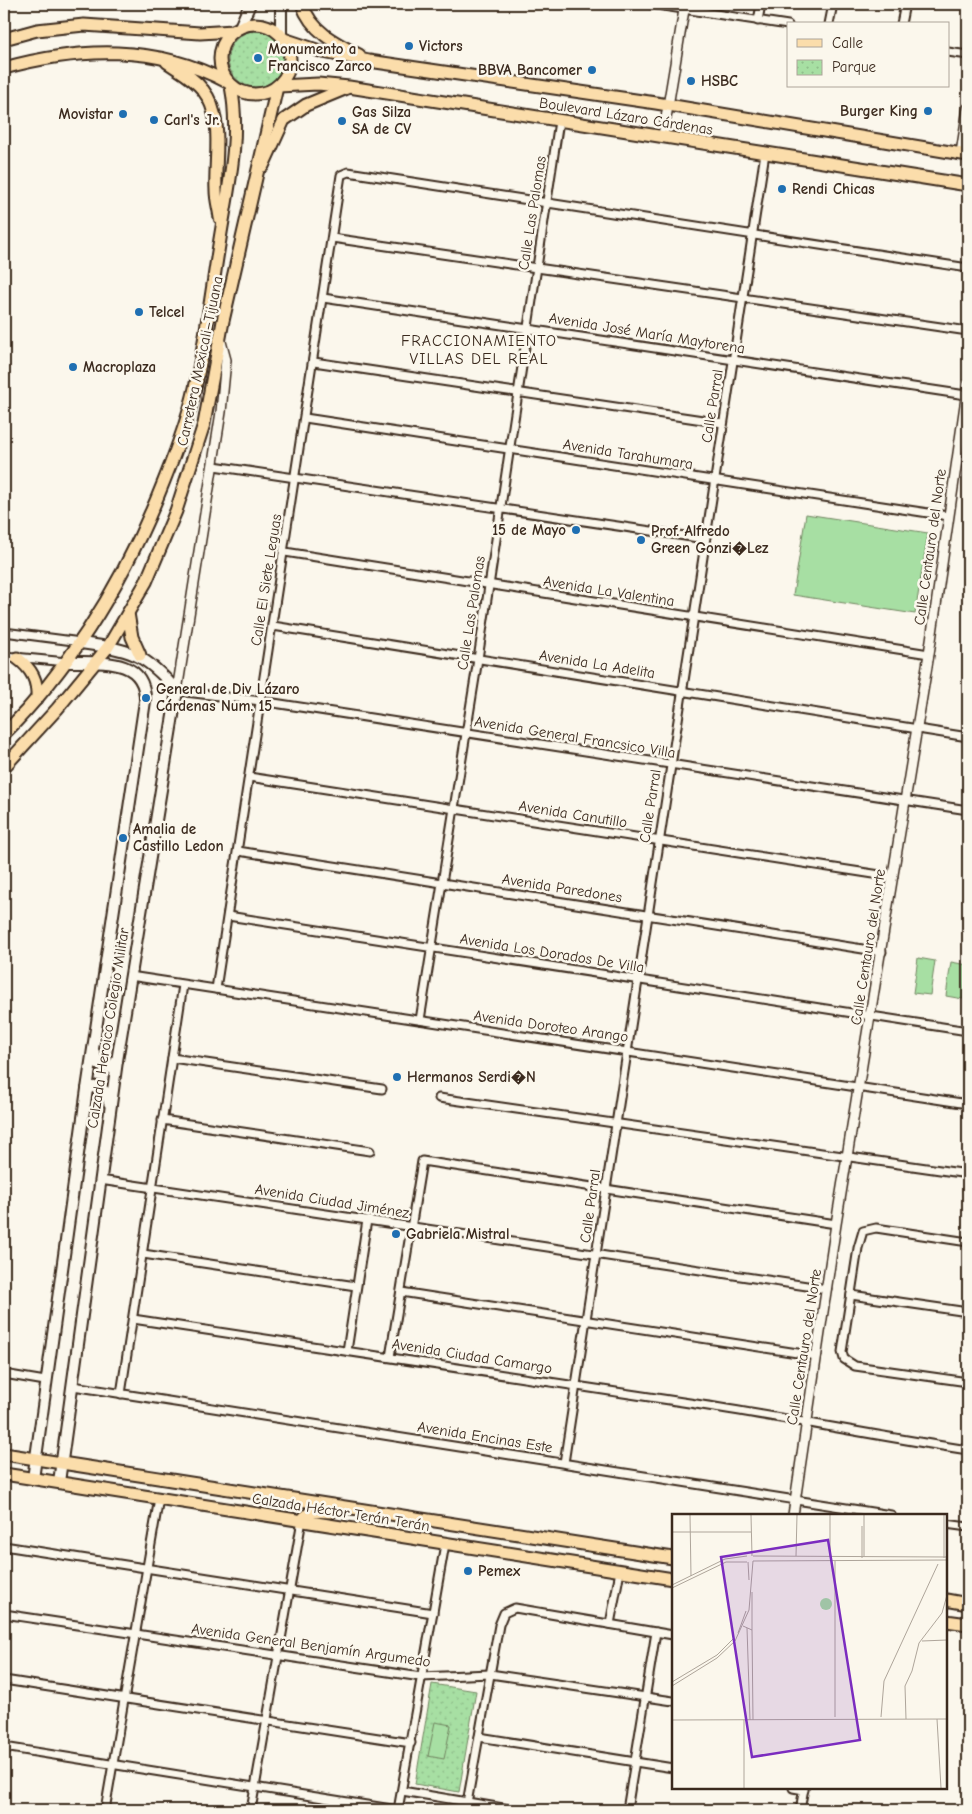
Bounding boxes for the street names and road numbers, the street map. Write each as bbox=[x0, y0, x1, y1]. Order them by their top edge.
street label: Boulevard Lázaro Cárdenas bbox=[538, 93, 714, 139]
street label: Calle Las Palomas bbox=[514, 155, 550, 271]
street label: Carretera Mexicali–Tijuana bbox=[173, 274, 227, 448]
street label: Avenida José María Maytorena bbox=[548, 309, 746, 357]
street label: Calle Parral bbox=[697, 368, 727, 444]
street label: Avenida Tarahumara bbox=[562, 435, 694, 473]
street label: Calle Centauro del Norte bbox=[910, 467, 950, 626]
street label: Calle El Siete Leguas bbox=[247, 513, 285, 647]
street label: Calle Las Palomas bbox=[453, 555, 489, 671]
street label: Avenida La Valentina bbox=[542, 572, 676, 610]
street label: Avenida La Adelita bbox=[538, 646, 656, 682]
street label: Avenida General Francsico Villa bbox=[473, 712, 677, 762]
street label: Calle Parral bbox=[635, 768, 665, 844]
street label: Avenida Canutillo bbox=[517, 797, 629, 831]
street label: Calle Centauro del Norte bbox=[847, 867, 889, 1026]
street label: Avenida Paredones bbox=[501, 870, 623, 906]
street label: Calzada Heroico Colegio Militar bbox=[83, 926, 133, 1130]
street label: Avenida Los Dorados De Villa bbox=[459, 930, 645, 976]
street label: Avenida Doroteo Arango bbox=[472, 1006, 630, 1046]
street label: Calle Parral bbox=[576, 1168, 604, 1244]
street label: Avenida Ciudad Jiménez bbox=[254, 1180, 411, 1222]
street label: Calle Centauro del Norte bbox=[783, 1267, 825, 1426]
street label: Avenida Ciudad Camargo bbox=[391, 1334, 553, 1378]
street label: Avenida Encinas Este bbox=[416, 1417, 554, 1457]
street label: Calzada Héctor Terán Terán bbox=[251, 1489, 431, 1535]
street label: Avenida General Benjamín Argumedo bbox=[190, 1619, 432, 1671]

